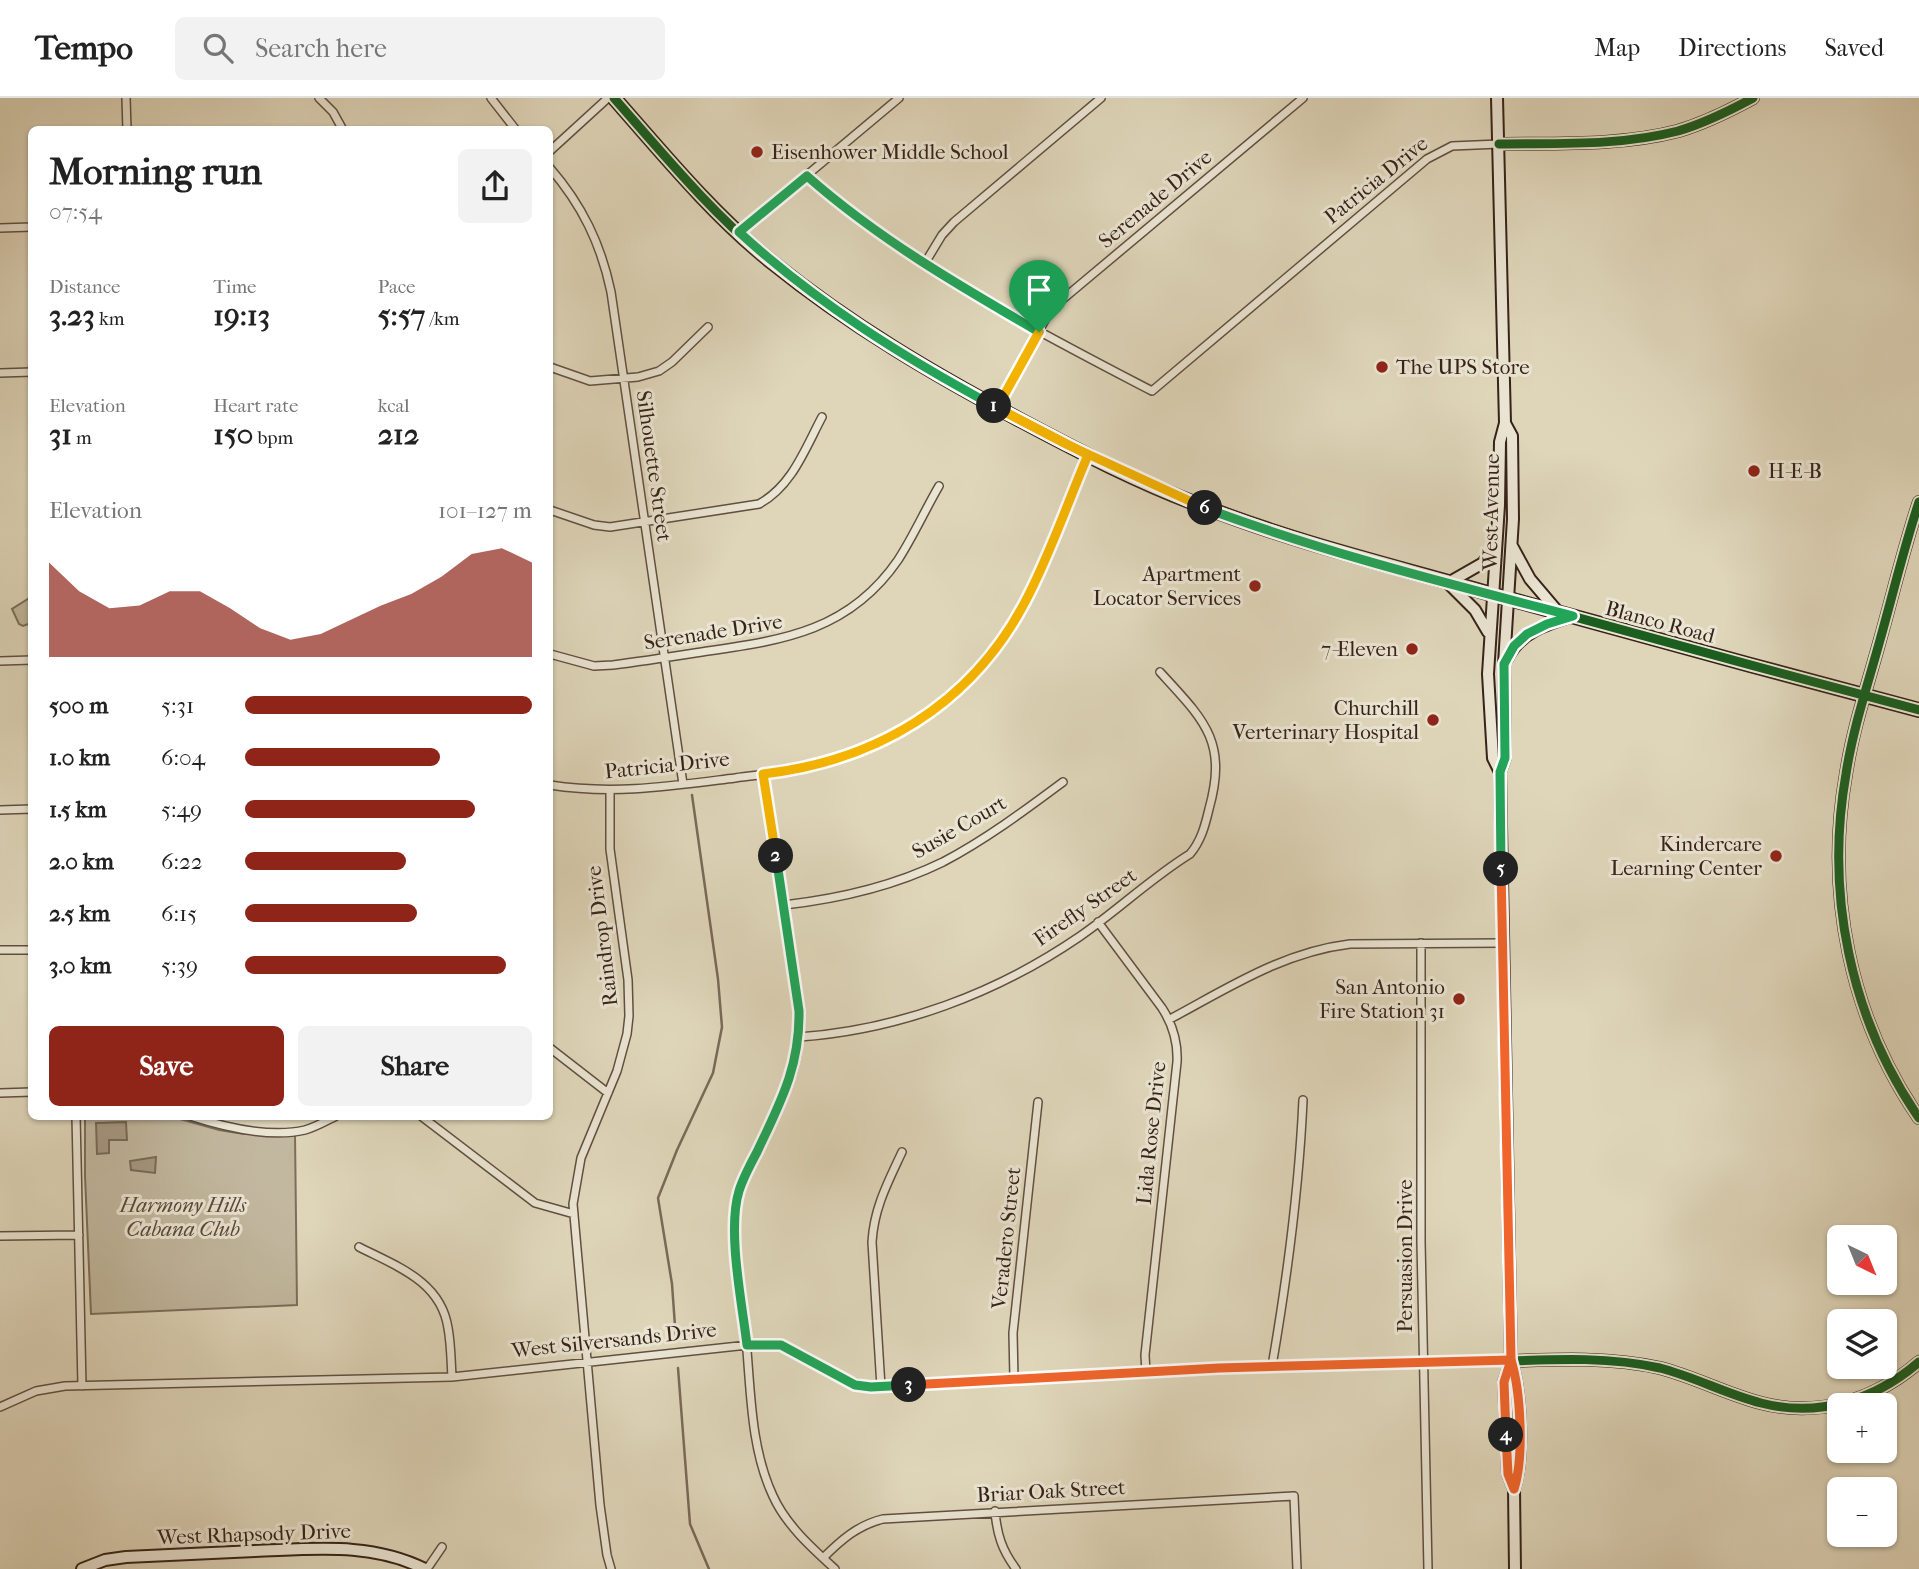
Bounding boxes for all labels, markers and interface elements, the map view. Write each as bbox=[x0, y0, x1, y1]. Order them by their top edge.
search box bbox=[175, 17, 665, 80]
text: Tempo bbox=[35, 29, 133, 68]
icon: search bbox=[199, 29, 237, 67]
text: Search here bbox=[255, 33, 387, 64]
text: Map bbox=[1594, 34, 1640, 62]
text: Directions bbox=[1678, 34, 1786, 62]
text: Saved bbox=[1824, 34, 1884, 62]
street label: Patricia Drive bbox=[1320, 131, 1432, 229]
place label: Eisenhower Middle School bbox=[771, 140, 1009, 164]
marker: Eisenhower Middle School bbox=[749, 144, 765, 160]
street label: Serenade Drive bbox=[1094, 145, 1216, 253]
text: Morning run bbox=[49, 149, 262, 194]
button: share bbox=[458, 149, 532, 223]
text: 07:54 bbox=[49, 198, 102, 225]
pin bbox=[1009, 260, 1069, 332]
icon: arrive bbox=[1020, 271, 1058, 309]
text: Distance bbox=[49, 276, 120, 298]
text: Time bbox=[213, 276, 257, 298]
text: Pace bbox=[378, 276, 416, 298]
text: 3.23 bbox=[49, 298, 95, 333]
text: 19:13 bbox=[213, 298, 270, 333]
text: 5:57 bbox=[378, 298, 425, 333]
text: km bbox=[95, 308, 124, 330]
text: /km bbox=[425, 308, 460, 330]
place label: The UPS Store bbox=[1396, 355, 1530, 379]
marker: The UPS Store bbox=[1374, 359, 1390, 375]
pin: 1 bbox=[976, 388, 1012, 424]
street label: Silhouette Street bbox=[632, 389, 677, 544]
text: 1 bbox=[990, 394, 997, 416]
text: Elevation bbox=[49, 395, 126, 417]
text: Heart rate bbox=[213, 395, 298, 417]
text: kcal bbox=[378, 395, 410, 417]
text: 31 bbox=[49, 417, 72, 452]
text: 150 bbox=[213, 417, 253, 452]
text: 212 bbox=[378, 417, 419, 452]
text: m bbox=[72, 427, 92, 449]
text: bpm bbox=[253, 427, 293, 449]
street label: West Avenue bbox=[1478, 453, 1504, 572]
place label: H-E-B bbox=[1768, 459, 1822, 483]
marker: H-E-B bbox=[1746, 463, 1762, 479]
pin: 6 bbox=[1188, 490, 1222, 526]
text: 6 bbox=[1199, 496, 1210, 518]
text: Elevation bbox=[49, 497, 142, 524]
text: 101–127 m bbox=[438, 497, 532, 524]
place label: Apartment Locator Services bbox=[1093, 562, 1241, 610]
marker: Apartment Locator Services bbox=[1247, 578, 1263, 594]
street label: Blanco Road bbox=[1603, 596, 1718, 648]
street label: Serenade Drive bbox=[642, 609, 784, 655]
place label: 7-Eleven bbox=[1321, 637, 1398, 661]
marker: 7-Eleven bbox=[1404, 641, 1420, 657]
text: 500 m bbox=[49, 692, 108, 719]
text: 5:31 bbox=[161, 692, 194, 719]
place label: Churchill Verterinary Hospital bbox=[1231, 696, 1419, 744]
marker: Churchill Verterinary Hospital bbox=[1425, 712, 1441, 728]
text: 1.0 km bbox=[49, 744, 110, 771]
text: 6:04 bbox=[161, 744, 205, 771]
street label: Patricia Drive bbox=[603, 746, 731, 784]
street label: Susie Court bbox=[908, 790, 1011, 863]
text: 1.5 km bbox=[49, 796, 107, 823]
text: 5:49 bbox=[161, 796, 202, 823]
place label: Kindercare Learning Center bbox=[1611, 832, 1762, 880]
pin: 2 bbox=[758, 838, 794, 874]
text: 2 bbox=[771, 844, 780, 866]
text: 2.0 km bbox=[49, 848, 114, 875]
text: 6:22 bbox=[161, 848, 203, 875]
marker: Kindercare Learning Center bbox=[1768, 848, 1784, 864]
pin: 5 bbox=[1484, 852, 1518, 886]
text: 5 bbox=[1496, 857, 1505, 879]
street label: Firefly Street bbox=[1029, 863, 1141, 951]
street label: Raindrop Drive bbox=[581, 864, 623, 1008]
text: 2.5 km bbox=[49, 900, 110, 927]
text: 6:15 bbox=[161, 900, 197, 927]
text: 3.0 km bbox=[49, 952, 111, 979]
text: 5:39 bbox=[161, 952, 198, 979]
place label: San Antonio Fire Station 31 bbox=[1319, 975, 1445, 1023]
marker: San Antonio Fire Station 31 bbox=[1451, 991, 1467, 1007]
button: Save bbox=[49, 1026, 284, 1106]
button: Share bbox=[298, 1026, 532, 1106]
street label: Lida Rose Drive bbox=[1132, 1060, 1170, 1206]
street label: Veradero Street bbox=[987, 1165, 1025, 1311]
street label: Persuasion Drive bbox=[1393, 1179, 1417, 1333]
park label: Harmony Hills Cabana Club bbox=[119, 1193, 247, 1241]
north arrow bbox=[1827, 1225, 1897, 1295]
map controls bbox=[1827, 1225, 1897, 1547]
button: layers bbox=[1827, 1309, 1897, 1379]
street label: West Silversands Drive bbox=[509, 1317, 718, 1363]
pin: 3 bbox=[892, 1368, 926, 1402]
text: 3 bbox=[905, 1373, 912, 1395]
button: + bbox=[1827, 1393, 1897, 1463]
pin: 4 bbox=[1488, 1418, 1524, 1452]
text: 4 bbox=[1500, 1423, 1511, 1445]
street label: Briar Oak Street bbox=[976, 1475, 1127, 1507]
button: − bbox=[1827, 1477, 1897, 1547]
street label: West Rhapsody Drive bbox=[156, 1519, 351, 1549]

